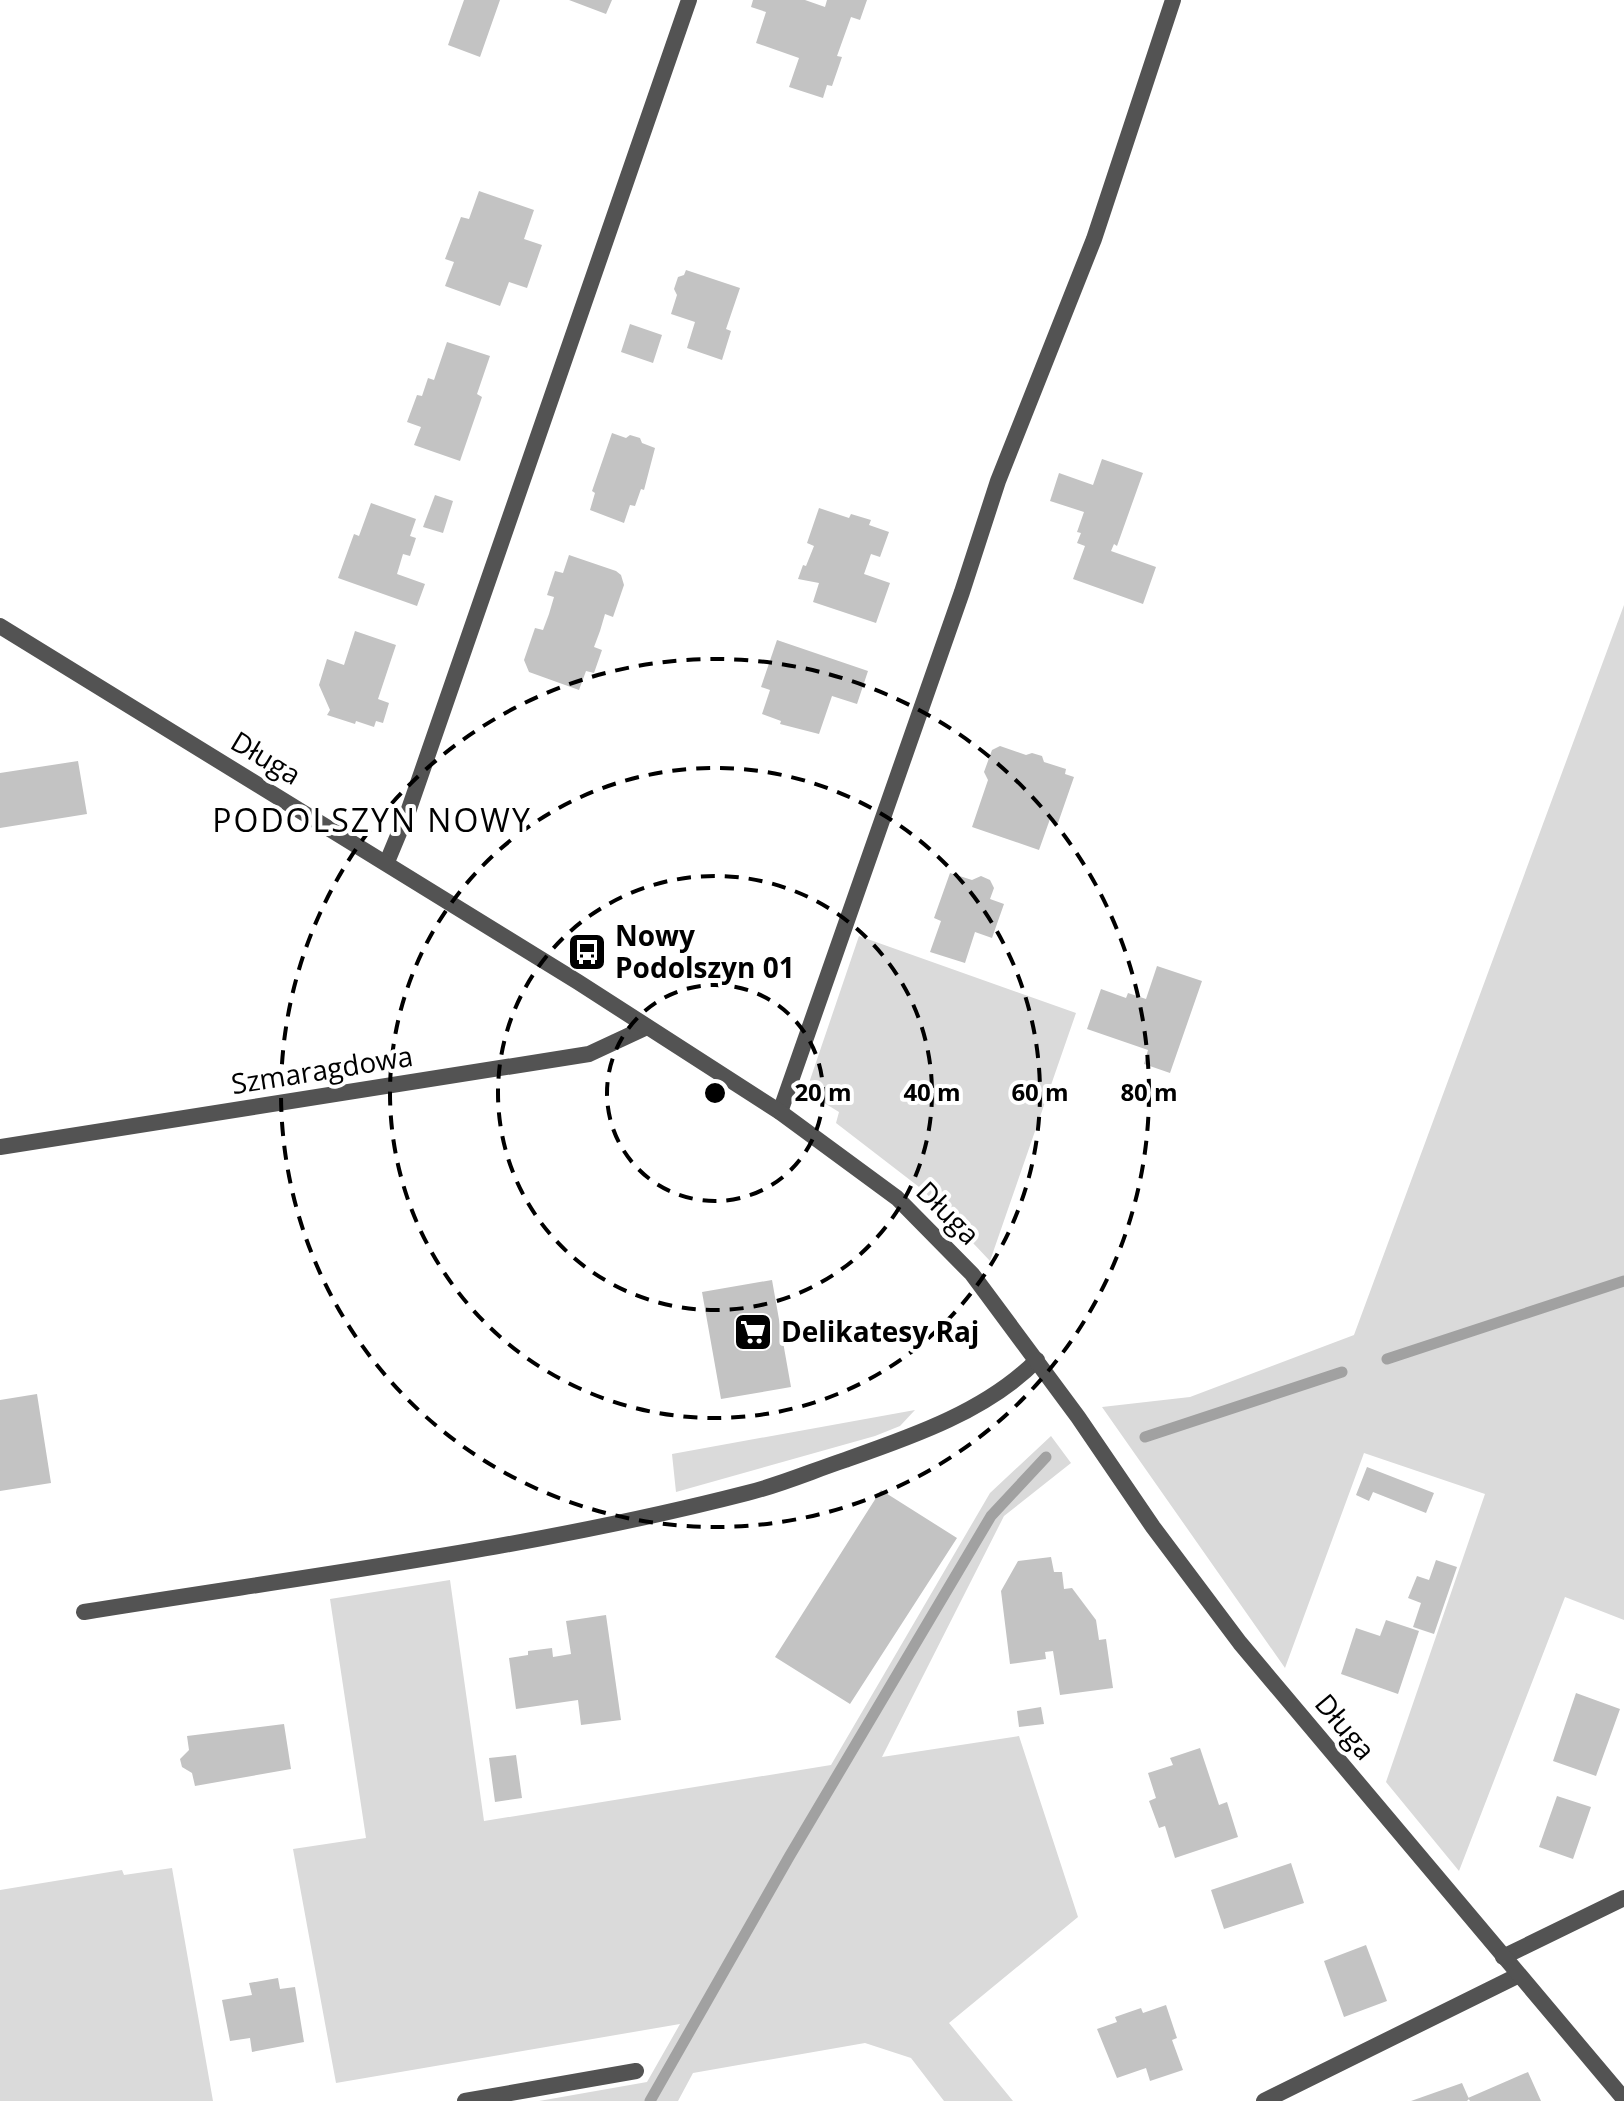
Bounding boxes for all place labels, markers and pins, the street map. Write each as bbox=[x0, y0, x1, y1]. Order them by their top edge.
place label: Nowy Podolszyn 01 bbox=[615, 916, 795, 986]
bus stop icon: Nowy Podolszyn 01 bbox=[566, 931, 608, 973]
centre of rings bbox=[701, 1079, 729, 1107]
supermarket icon: Delikatesy Raj bbox=[732, 1311, 774, 1353]
place label: Delikatesy Raj bbox=[781, 1312, 979, 1350]

